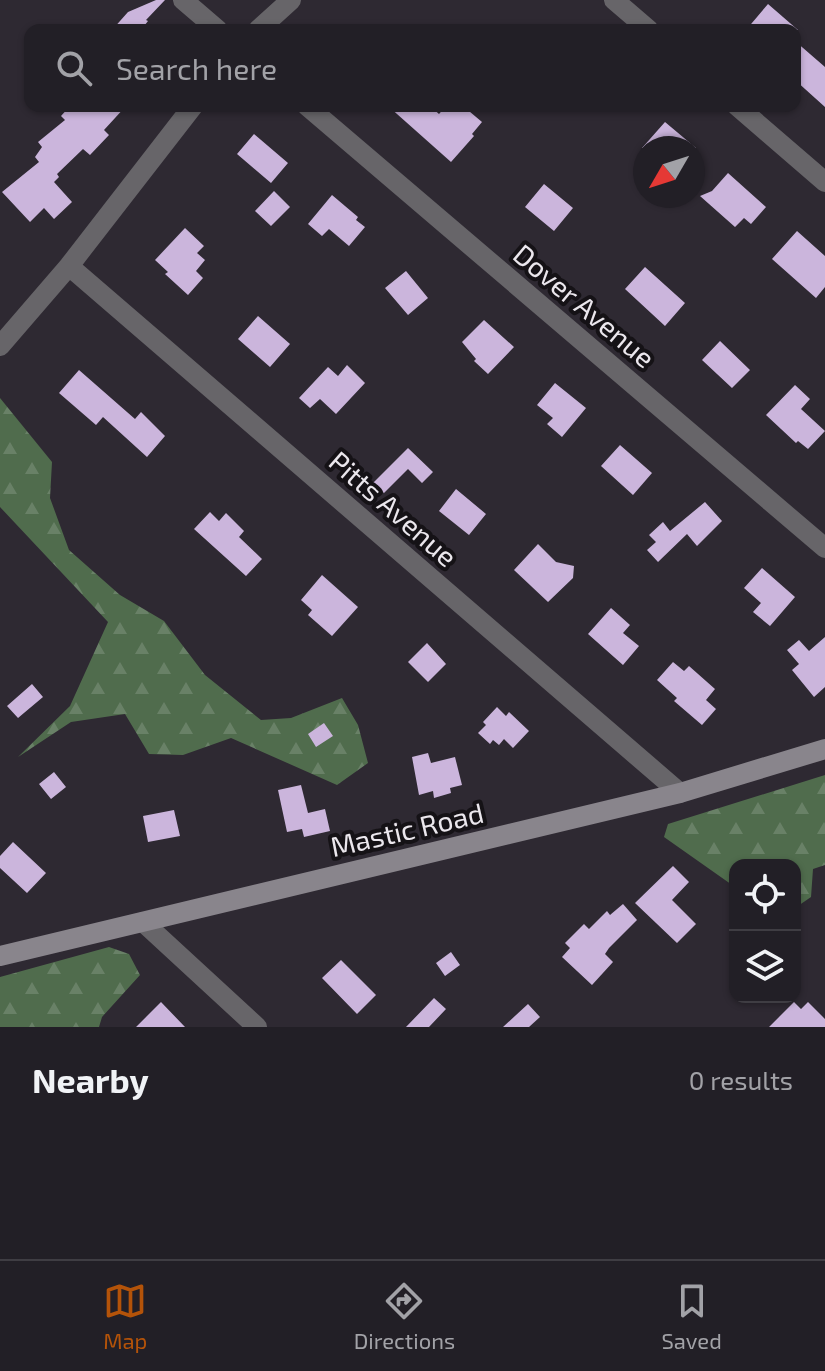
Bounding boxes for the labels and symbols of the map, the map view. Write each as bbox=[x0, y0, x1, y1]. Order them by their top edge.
north arrow bbox=[633, 136, 705, 208]
street label: Dover Avenue bbox=[507, 236, 662, 374]
street label: Pitts Avenue bbox=[323, 443, 465, 573]
street label: Mastic Road bbox=[327, 795, 487, 863]

